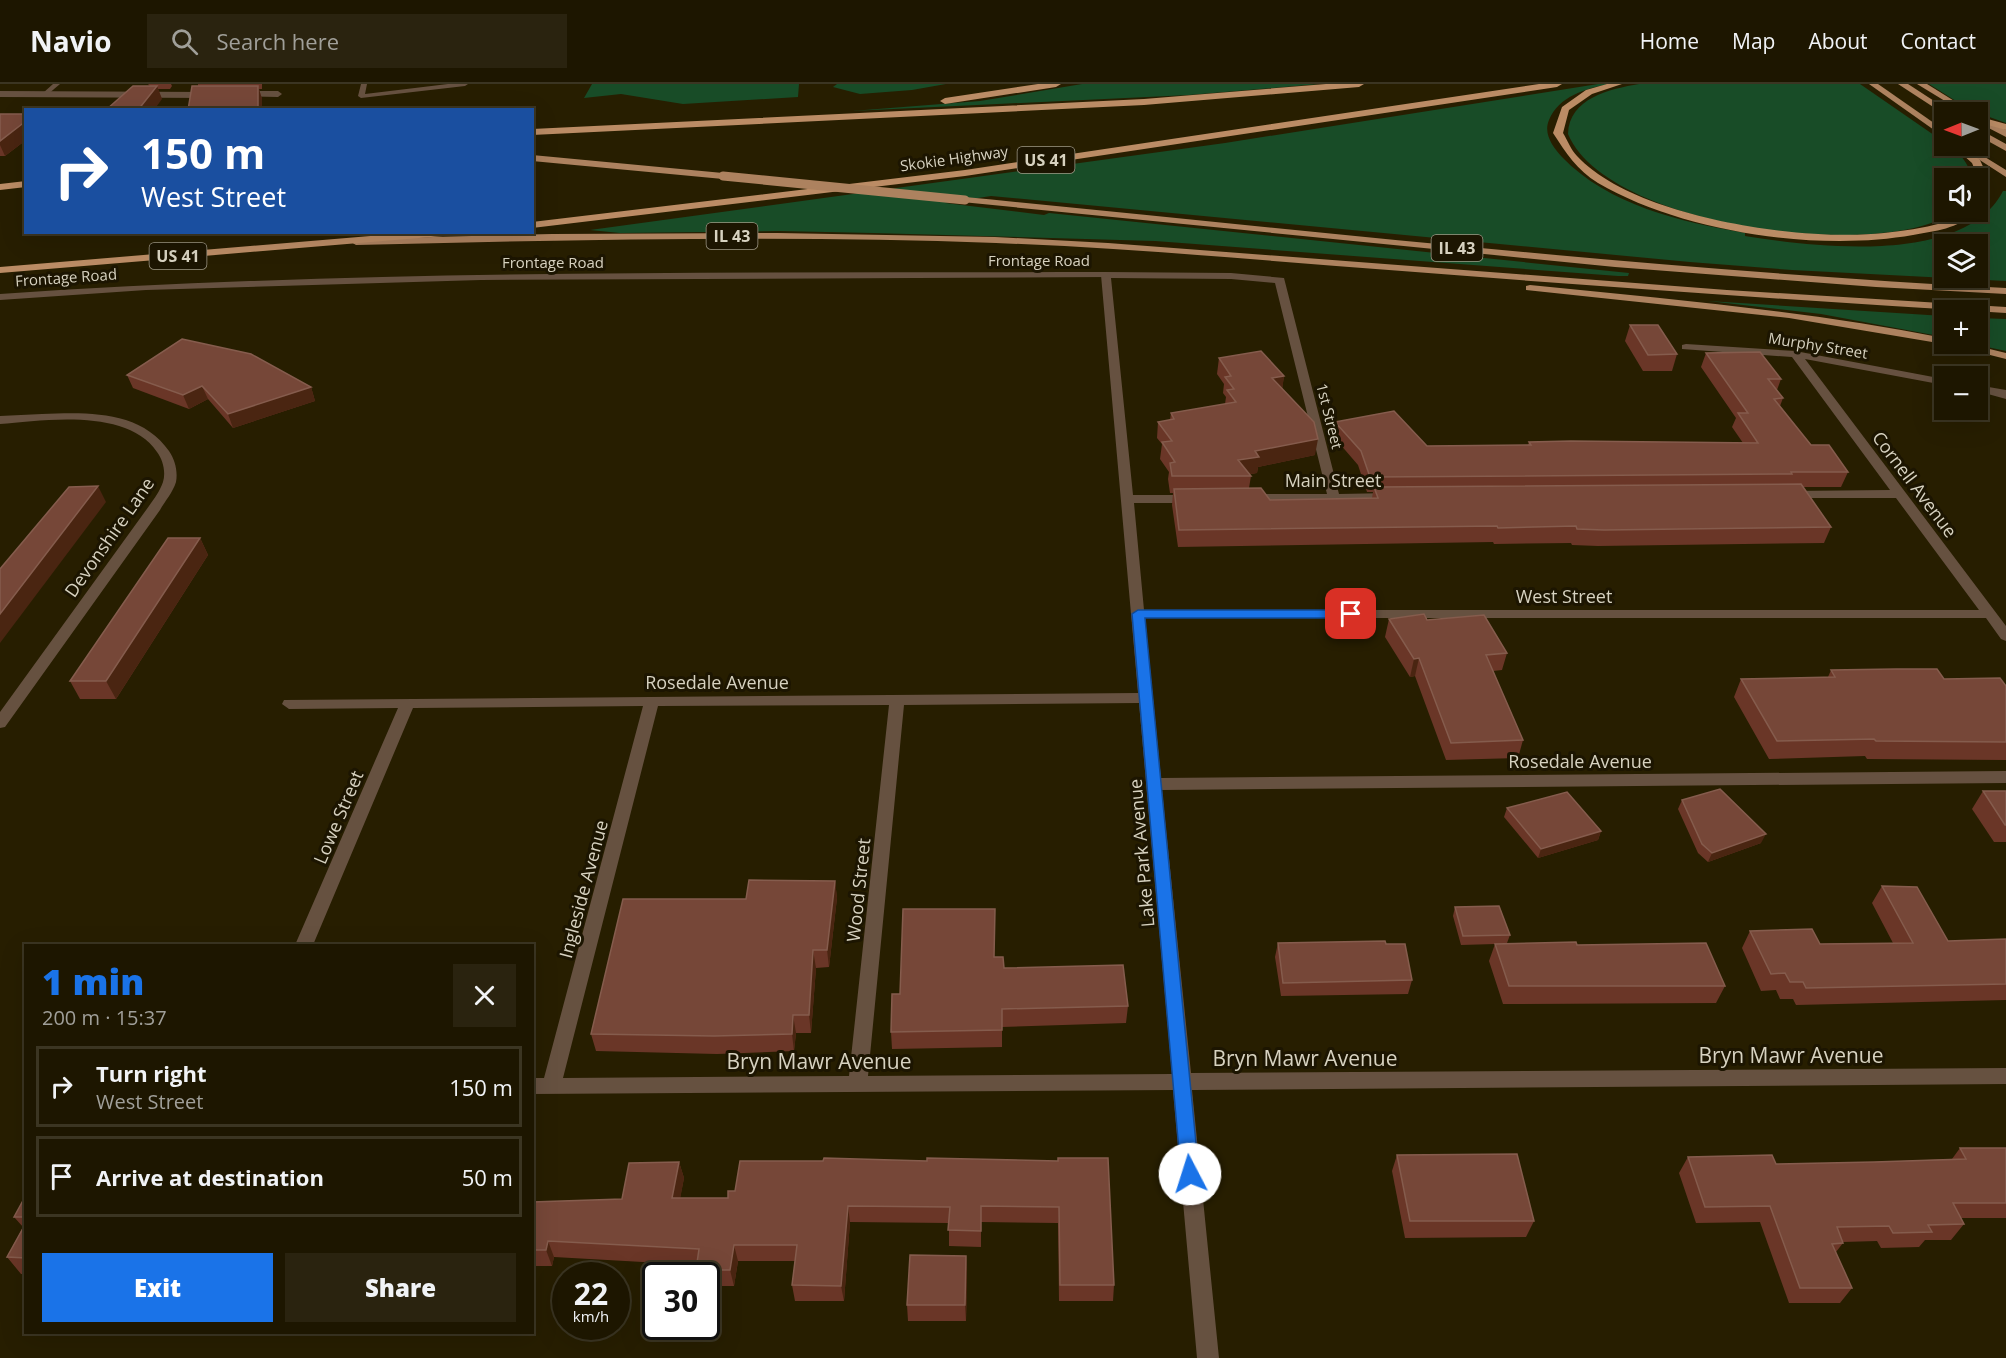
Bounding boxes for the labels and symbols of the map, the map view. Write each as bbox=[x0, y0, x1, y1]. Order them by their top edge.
north arrow bbox=[1934, 102, 1988, 156]
street label: Skokie Highway bbox=[899, 140, 1010, 175]
road number: US 41 bbox=[1018, 147, 1074, 173]
road number: IL 43 bbox=[706, 223, 758, 249]
road number: IL 43 bbox=[1432, 235, 1482, 261]
road number: US 41 bbox=[150, 243, 207, 269]
street label: Frontage Road bbox=[988, 250, 1090, 270]
street label: Frontage Road bbox=[502, 252, 604, 272]
street label: Frontage Road bbox=[14, 263, 118, 291]
street label: Murphy Street bbox=[1767, 327, 1869, 363]
street label: 1st Street bbox=[1312, 381, 1348, 451]
street label: Cornell Avenue bbox=[1867, 426, 1963, 542]
street label: Main Street bbox=[1285, 468, 1381, 492]
street label: Devonshire Lane bbox=[59, 472, 159, 602]
street label: West Street bbox=[1516, 584, 1612, 608]
pin bbox=[1325, 588, 1376, 639]
street label: Rosedale Avenue bbox=[645, 670, 789, 694]
street label: Rosedale Avenue bbox=[1508, 749, 1652, 773]
street label: Lowe Street bbox=[308, 767, 368, 867]
street label: Lake Park Avenue bbox=[1123, 778, 1159, 928]
street label: Ingleside Avenue bbox=[553, 817, 613, 961]
street label: Wood Street bbox=[841, 837, 875, 943]
street label: Bryn Mawr Avenue bbox=[1699, 1041, 1883, 1069]
street label: Bryn Mawr Avenue bbox=[1213, 1044, 1397, 1072]
street label: Bryn Mawr Avenue bbox=[727, 1047, 911, 1075]
position arrow bbox=[1158, 1142, 1222, 1206]
speed limit sign: 30 bbox=[642, 1262, 720, 1340]

